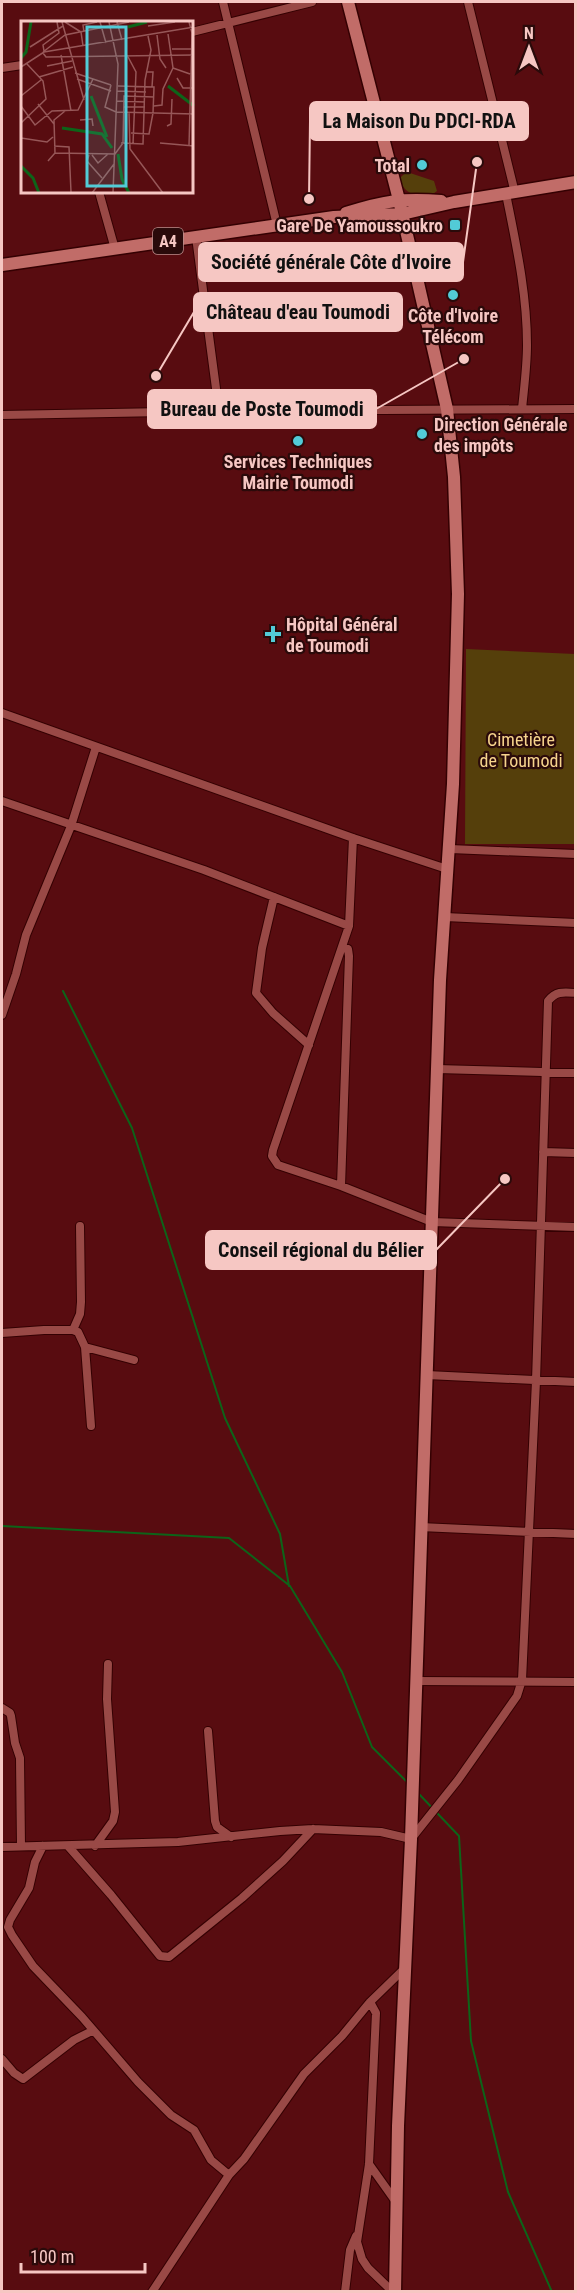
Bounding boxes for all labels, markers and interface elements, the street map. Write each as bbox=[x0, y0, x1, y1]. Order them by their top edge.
north arrow bbox=[499, 18, 559, 78]
inset map bbox=[21, 21, 194, 194]
text: N bbox=[524, 24, 534, 43]
callout: La Maison Du PDCI-RDA bbox=[310, 102, 528, 140]
text: La Maison Du PDCI-RDA bbox=[322, 109, 516, 133]
place label: Total bbox=[375, 155, 410, 176]
marker: Total bbox=[415, 158, 429, 172]
place label: Gare De Yamoussoukro bbox=[276, 215, 443, 236]
marker: Gare De Yamoussoukro bbox=[448, 218, 462, 232]
road number: A4 bbox=[153, 228, 183, 254]
callout: Société générale Côte d’Ivoire bbox=[199, 243, 463, 281]
text: Société générale Côte d’Ivoire bbox=[211, 250, 451, 274]
marker: Côte d'Ivoire Télécom bbox=[446, 288, 460, 302]
callout: Château d'eau Toumodi bbox=[194, 293, 402, 331]
text: Château d'eau Toumodi bbox=[206, 300, 390, 324]
place label: Côte d'Ivoire Télécom bbox=[408, 305, 498, 347]
callout: Bureau de Poste Toumodi bbox=[148, 390, 376, 428]
text: Bureau de Poste Toumodi bbox=[160, 397, 364, 421]
place label: Direction Générale des impôts bbox=[434, 414, 568, 456]
marker: Direction Générale des impôts bbox=[415, 427, 429, 441]
marker: Services Techniques Mairie Toumodi bbox=[291, 434, 305, 448]
place label: Services Techniques Mairie Toumodi bbox=[224, 451, 372, 493]
place label: Hôpital Général de Toumodi bbox=[286, 614, 397, 656]
marker: Hôpital Général de Toumodi bbox=[264, 625, 282, 643]
park label: Cimetière de Toumodi bbox=[479, 729, 563, 771]
callout: Conseil régional du Bélier bbox=[206, 1231, 436, 1269]
text: Conseil régional du Bélier bbox=[218, 1238, 424, 1262]
scale bar bbox=[21, 2236, 146, 2274]
text: 100 m bbox=[30, 2246, 74, 2267]

